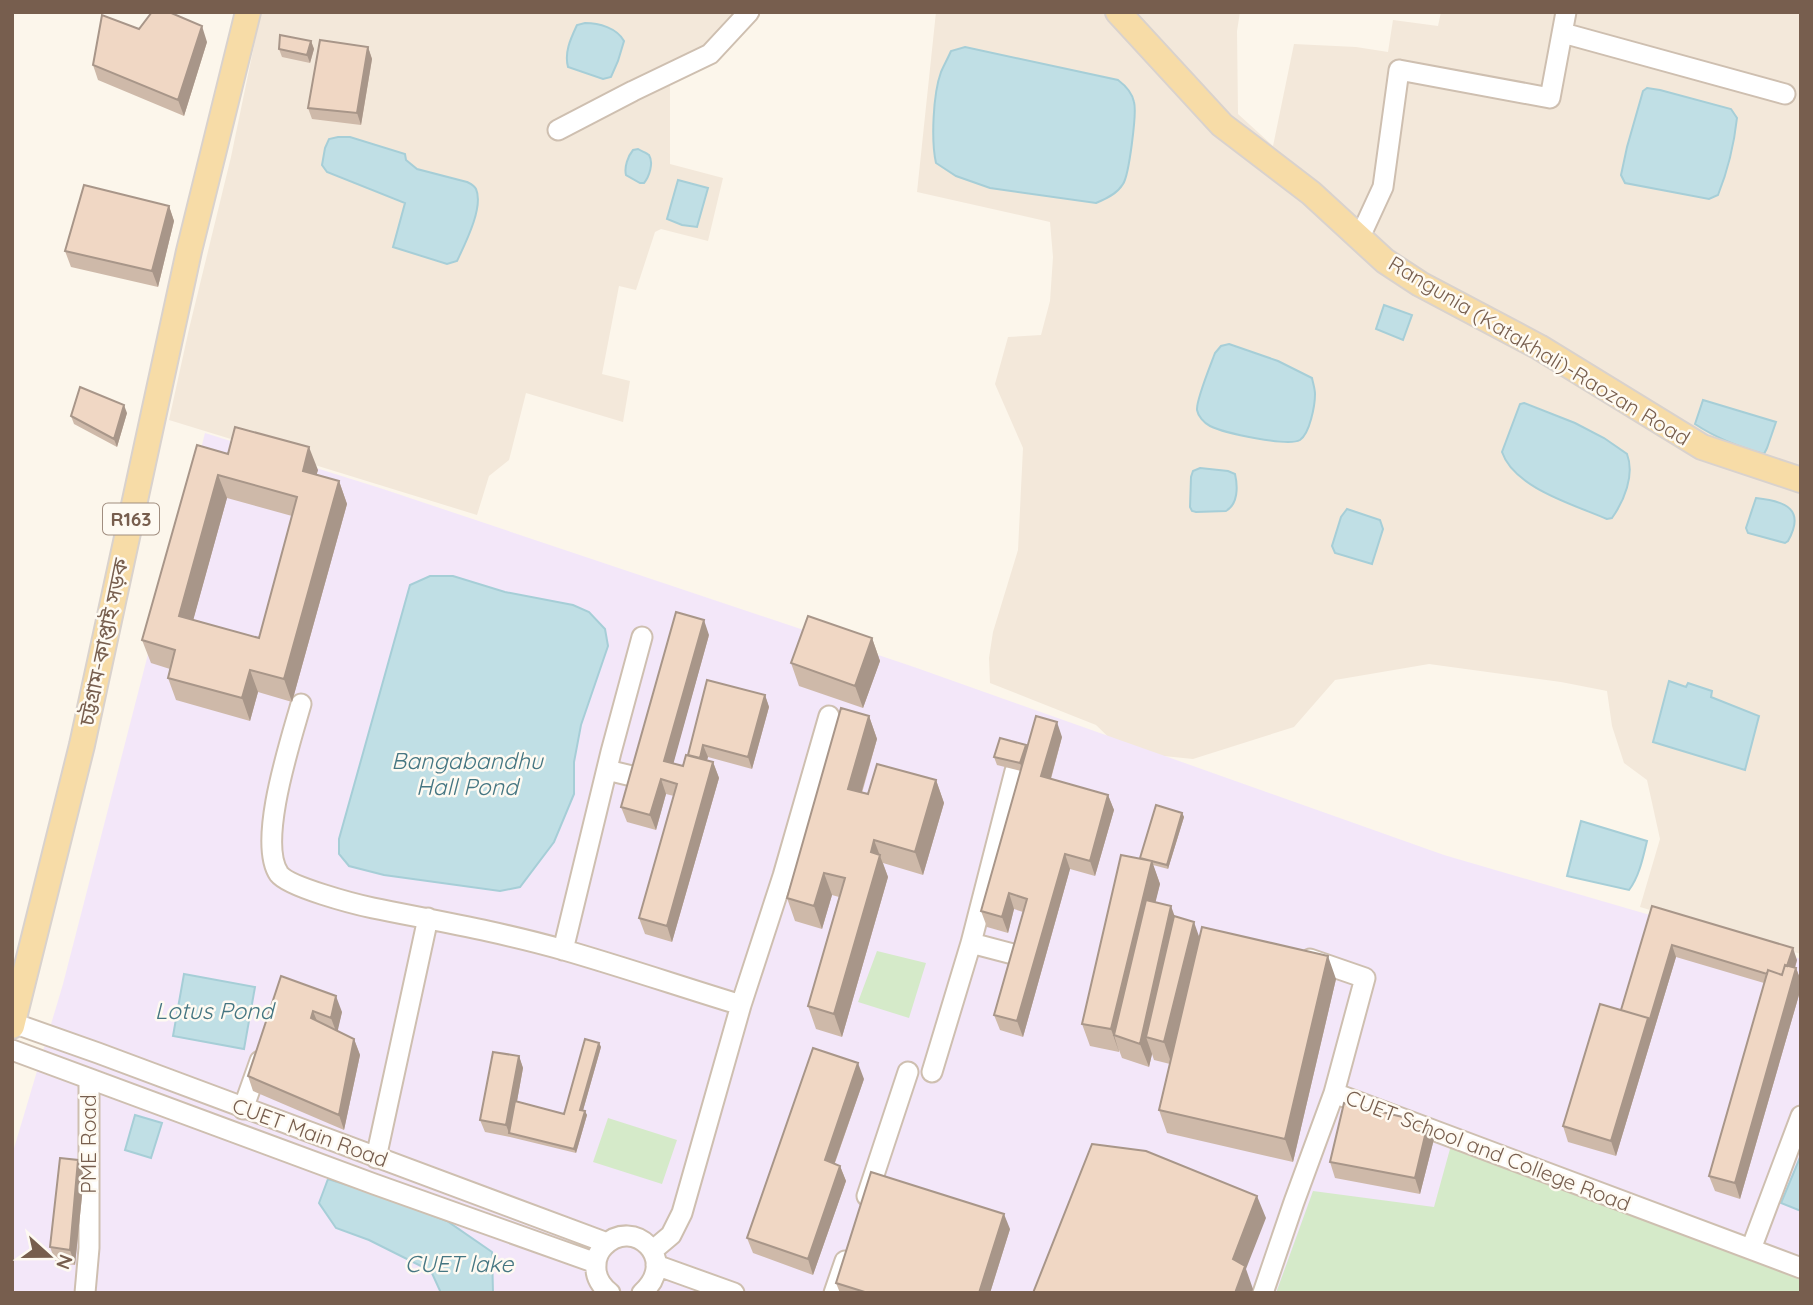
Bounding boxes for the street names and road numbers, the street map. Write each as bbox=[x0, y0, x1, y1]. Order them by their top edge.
street label: Rangunia (Katakhali)-Raozan Road bbox=[1384, 250, 1695, 451]
road number: R163 bbox=[103, 504, 159, 534]
street label: চট্টগ্রাম-কাপ্তাই সড়ক bbox=[72, 555, 134, 729]
street label: CUET School and College Road bbox=[1342, 1084, 1634, 1216]
street label: CUET Main Road bbox=[229, 1092, 392, 1172]
street label: PME Road bbox=[75, 1094, 101, 1194]

